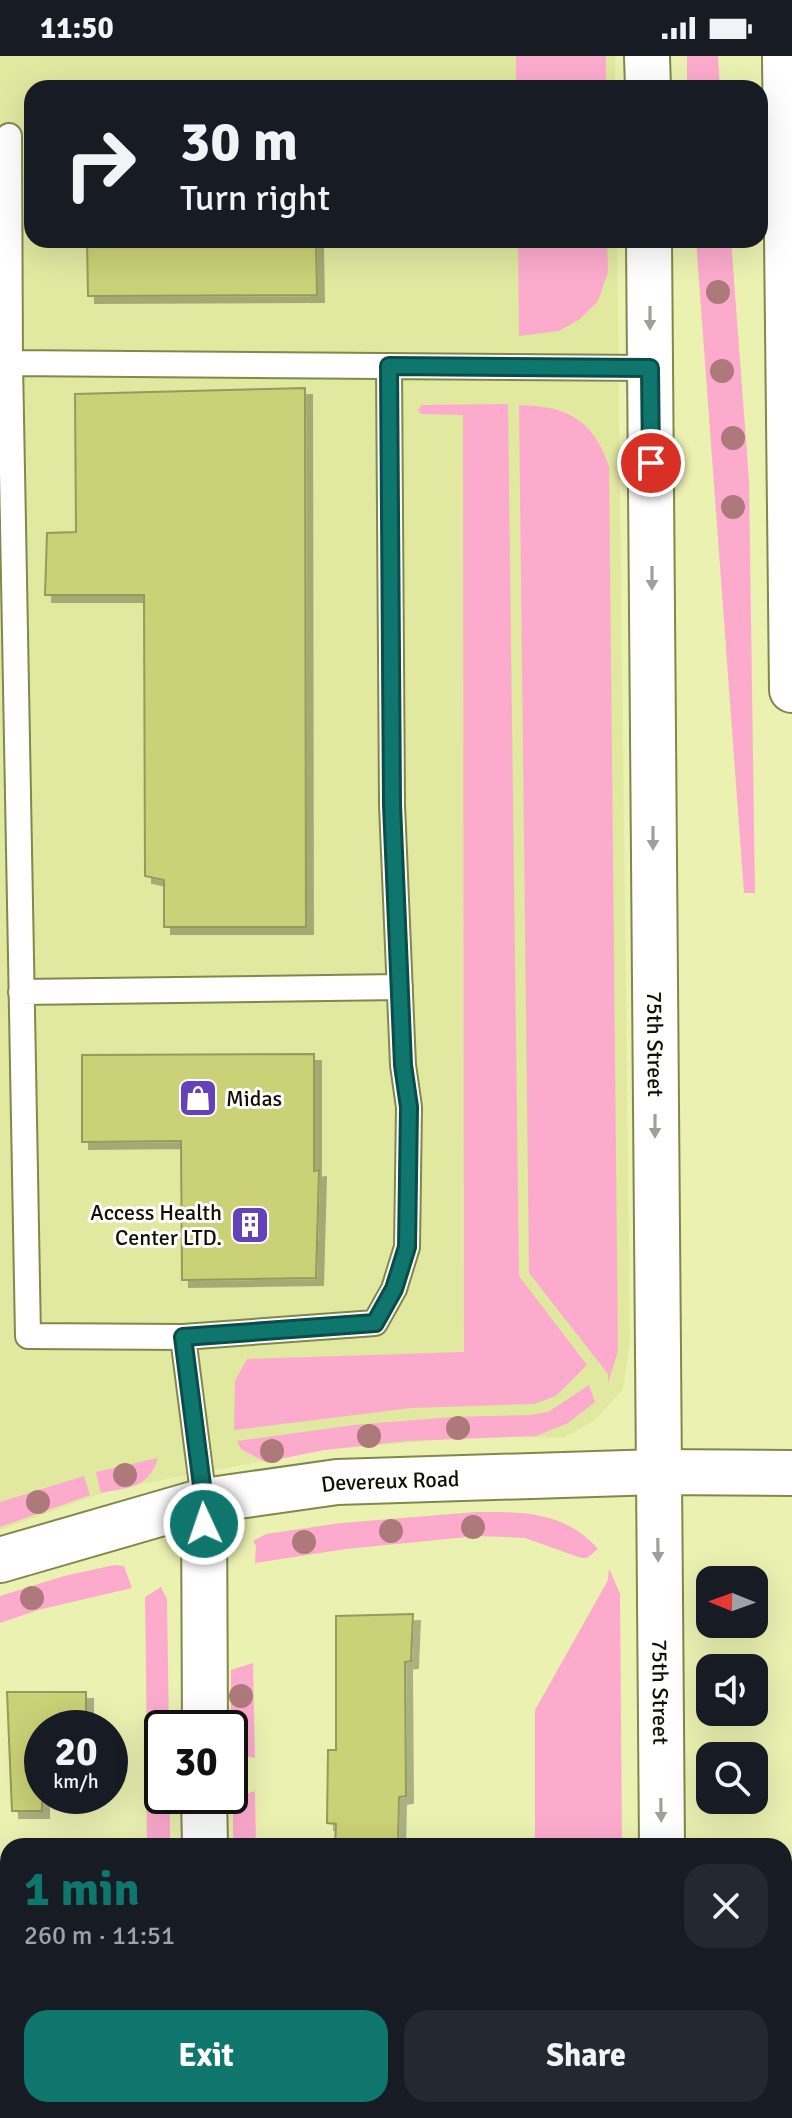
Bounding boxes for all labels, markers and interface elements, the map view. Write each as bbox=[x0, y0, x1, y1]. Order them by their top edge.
text: 11:50 bbox=[40, 10, 114, 47]
text: 30 m bbox=[180, 107, 298, 176]
icon: right bbox=[48, 112, 152, 216]
text: Turn right bbox=[180, 176, 330, 221]
one-way arrow bbox=[644, 306, 656, 331]
pin bbox=[617, 429, 685, 497]
icon: arrive bbox=[629, 441, 673, 485]
one-way arrow bbox=[646, 566, 658, 591]
one-way arrow bbox=[647, 826, 659, 851]
street label: 75th Street bbox=[641, 991, 669, 1097]
shop icon: Midas bbox=[177, 1077, 219, 1119]
place label: Midas bbox=[226, 1085, 282, 1112]
one-way arrow bbox=[649, 1114, 661, 1139]
place label: Access Health Center LTD. bbox=[90, 1199, 222, 1251]
building icon: Access Health Center LTD. bbox=[229, 1204, 271, 1246]
street label: Devereux Road bbox=[319, 1465, 460, 1498]
position arrow bbox=[162, 1482, 246, 1566]
one-way arrow bbox=[652, 1538, 665, 1563]
north arrow bbox=[696, 1566, 768, 1638]
map controls bbox=[696, 1566, 768, 1814]
street label: 75th Street bbox=[646, 1639, 674, 1745]
button: sound bbox=[696, 1654, 768, 1726]
speed limit sign: 30 bbox=[144, 1710, 248, 1814]
text: 20 bbox=[54, 1727, 98, 1777]
button: search bbox=[696, 1742, 768, 1814]
text: km/h bbox=[53, 1769, 99, 1794]
one-way arrow bbox=[655, 1798, 667, 1823]
text: 1 min bbox=[24, 1860, 140, 1919]
button: close bbox=[684, 1864, 768, 1948]
text: 260 m · 11:51 bbox=[24, 1920, 175, 1952]
button: Exit bbox=[24, 2010, 388, 2102]
button: Share bbox=[404, 2010, 768, 2102]

